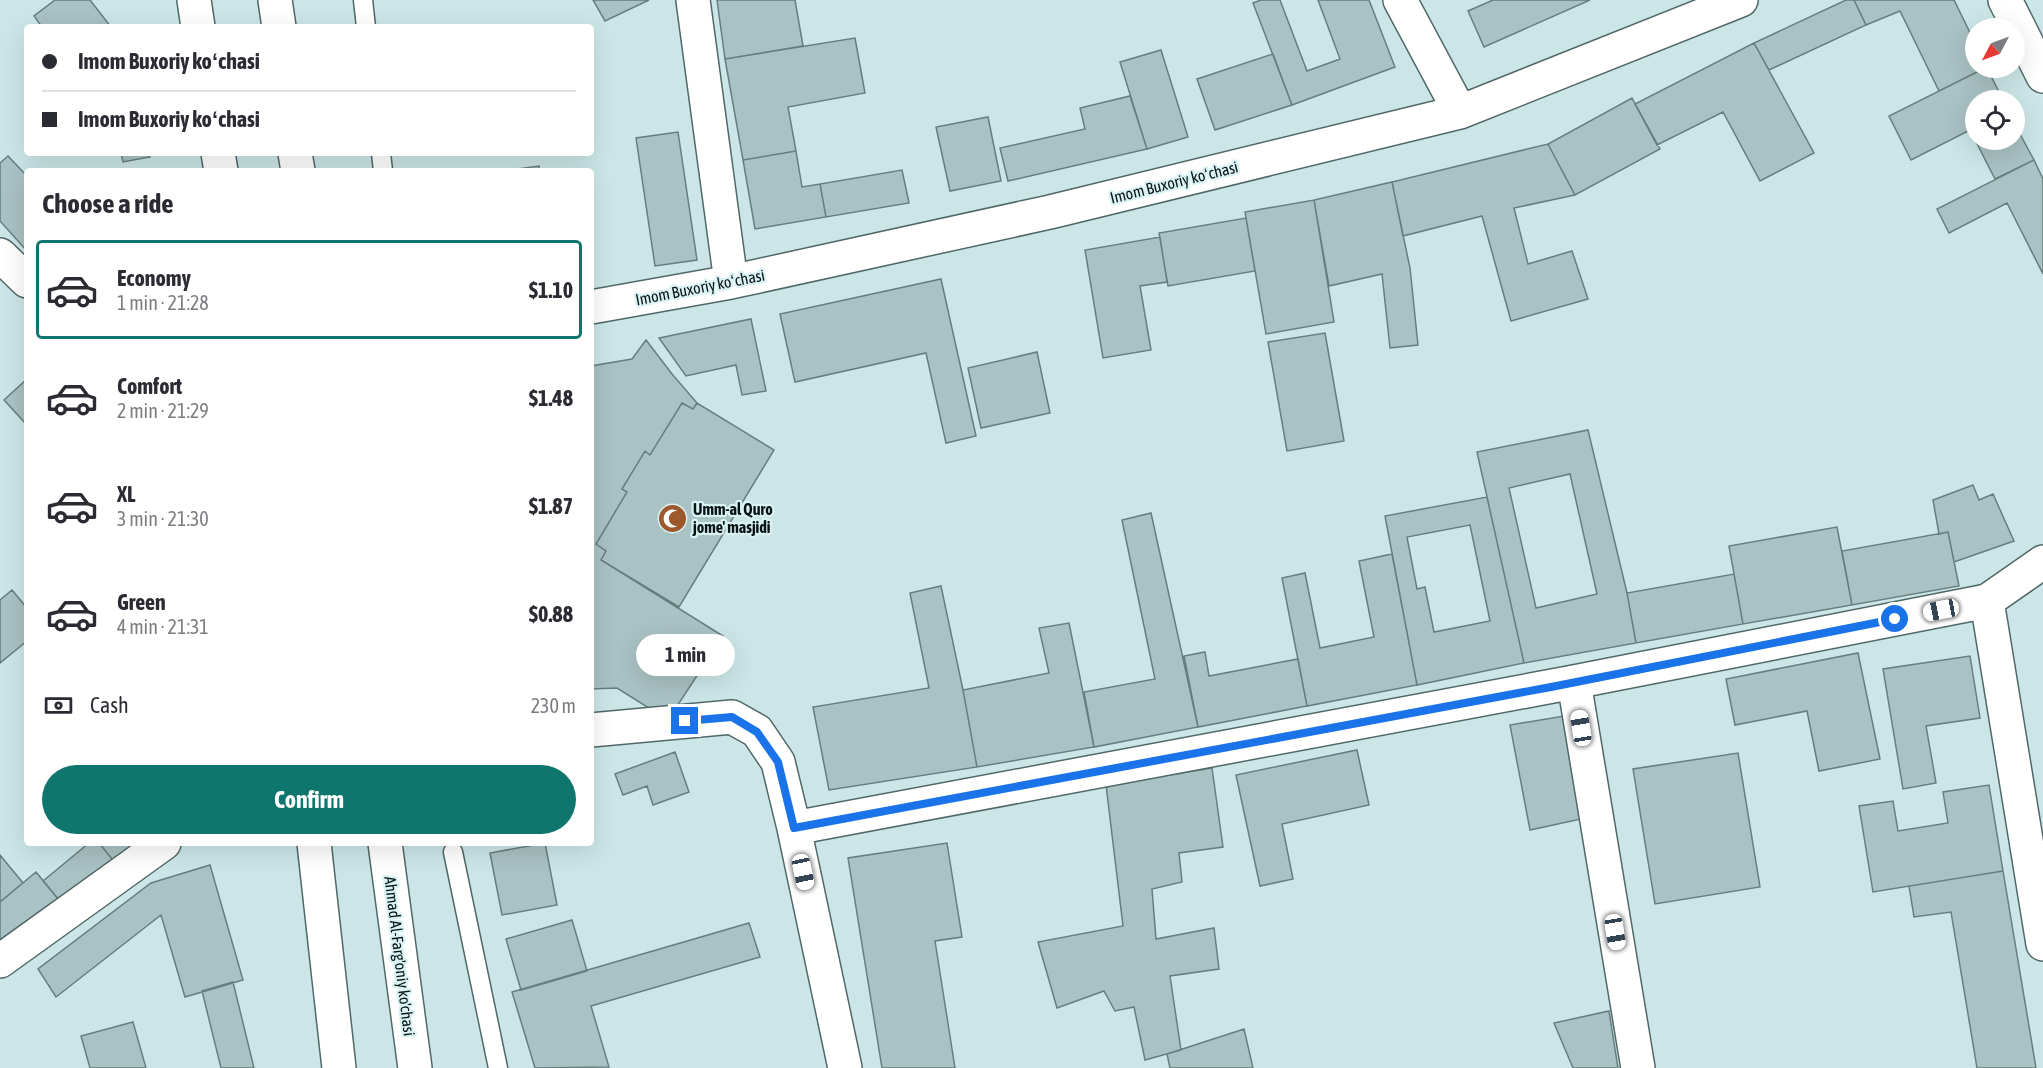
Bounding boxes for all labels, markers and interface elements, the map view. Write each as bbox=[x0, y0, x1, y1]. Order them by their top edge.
north arrow bbox=[1965, 18, 2025, 78]
map controls bbox=[1965, 18, 2025, 150]
text: Imom Buxoriy koʻchasi bbox=[78, 48, 260, 74]
button: locate bbox=[1965, 90, 2025, 150]
text: Imom Buxoriy koʻchasi bbox=[78, 106, 260, 132]
street label: Imom Buxoriy koʻchasi bbox=[1108, 157, 1240, 208]
text: Choose a ride bbox=[42, 188, 174, 219]
icon: car bbox=[45, 263, 99, 317]
text: Economy bbox=[117, 265, 191, 291]
street label: Imom Buxoriy koʻchasi bbox=[634, 266, 766, 309]
text: $1.10 bbox=[529, 277, 573, 303]
text: 1 min · 21:28 bbox=[117, 291, 209, 314]
icon: car bbox=[45, 371, 99, 425]
text: Comfort bbox=[117, 373, 182, 399]
text: $1.48 bbox=[529, 385, 573, 411]
text: 2 min · 21:29 bbox=[117, 399, 209, 422]
icon: car bbox=[45, 479, 99, 533]
text: XL bbox=[117, 481, 135, 507]
text: $1.87 bbox=[529, 493, 573, 519]
place label: Umm-al Quro jome' masjidi bbox=[692, 500, 773, 536]
mosque icon: Umm-al Quro jome' masjidi bbox=[656, 502, 688, 534]
text: 3 min · 21:30 bbox=[117, 507, 209, 530]
icon: car bbox=[45, 587, 99, 641]
text: Green bbox=[117, 589, 166, 615]
car bbox=[1922, 598, 1960, 622]
text: $0.88 bbox=[529, 601, 573, 627]
route start bbox=[1881, 605, 1908, 632]
text: 4 min · 21:31 bbox=[117, 615, 209, 638]
callout: 1 min bbox=[636, 634, 734, 676]
text: 1 min bbox=[665, 643, 706, 666]
icon: cash bbox=[42, 689, 75, 722]
text: Cash bbox=[90, 692, 129, 718]
text: 230 m bbox=[531, 694, 576, 717]
route end bbox=[671, 707, 698, 734]
car bbox=[1569, 709, 1593, 747]
button: Confirm bbox=[42, 765, 576, 834]
car bbox=[790, 853, 816, 891]
street label: Ahmad Al-Farg'oniy ko'chasi bbox=[380, 875, 419, 1037]
car bbox=[1603, 913, 1627, 951]

